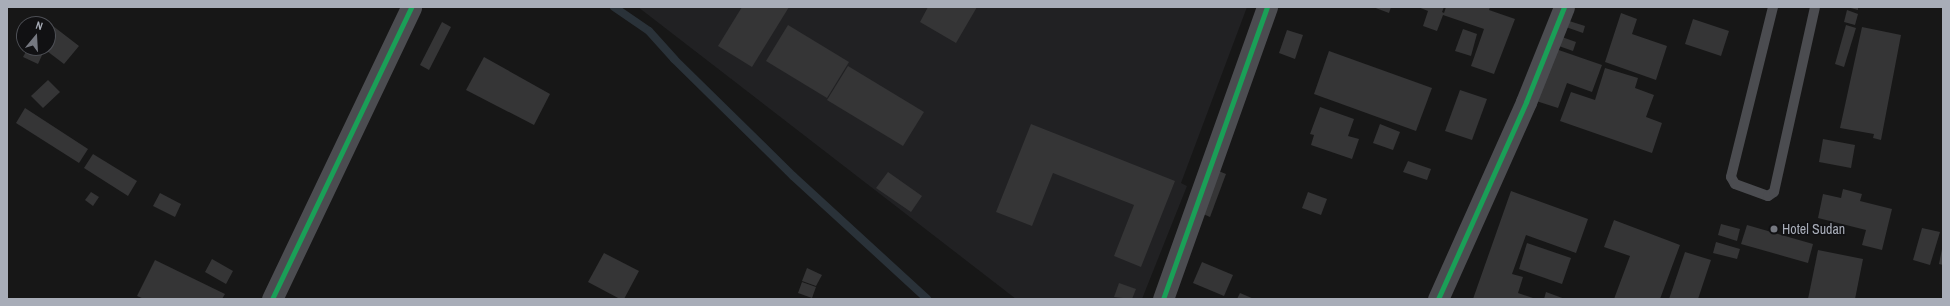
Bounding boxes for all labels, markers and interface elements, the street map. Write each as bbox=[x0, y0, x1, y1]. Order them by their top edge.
north arrow bbox=[16, 16, 56, 56]
text: N bbox=[34, 18, 45, 33]
place label: Hotel Sudan bbox=[1782, 221, 1845, 237]
marker: Hotel Sudan bbox=[1769, 224, 1779, 234]

